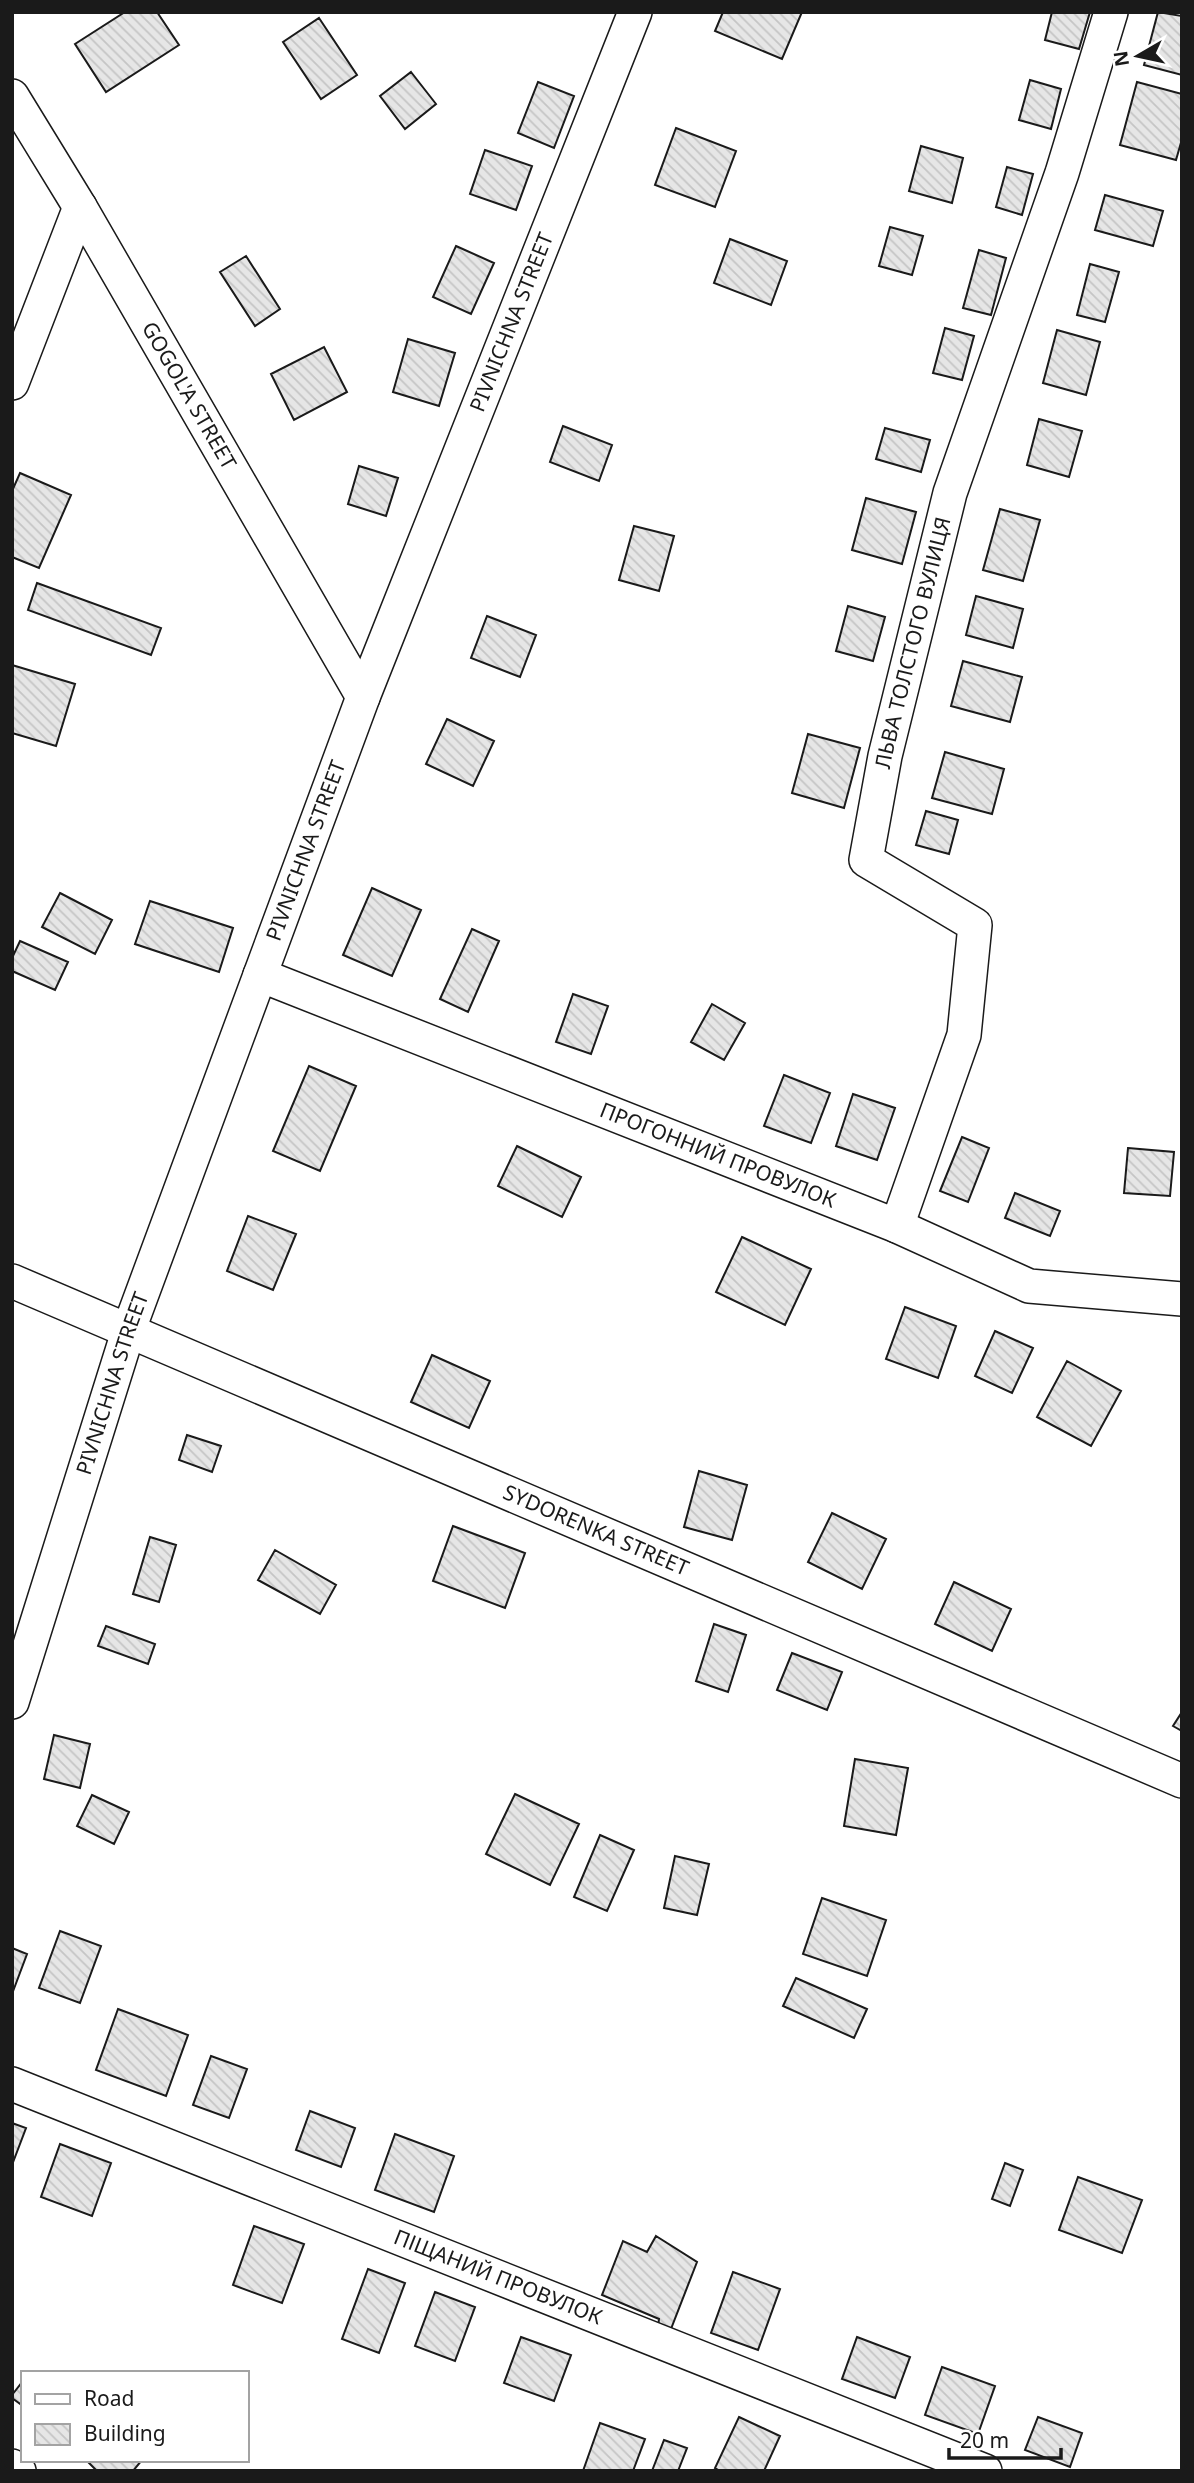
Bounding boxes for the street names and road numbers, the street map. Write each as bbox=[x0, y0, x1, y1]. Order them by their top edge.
street label: PIVNICHNA STREET bbox=[463, 228, 559, 416]
street label: GOGOL'A STREET bbox=[136, 316, 244, 474]
street label: ЛЬВА ТОЛСТОГО ВУЛИЦЯ bbox=[868, 514, 957, 771]
street label: PIVNICHNA STREET bbox=[259, 756, 351, 945]
street label: ПРОГОННИЙ ПРОВУЛОК bbox=[596, 1095, 840, 1214]
street label: PIVNICHNA STREET bbox=[69, 1288, 155, 1478]
street label: SYDORENKA STREET bbox=[499, 1478, 694, 1582]
street label: ПІЩАНИЙ ПРОВУЛОК bbox=[390, 2222, 607, 2330]

